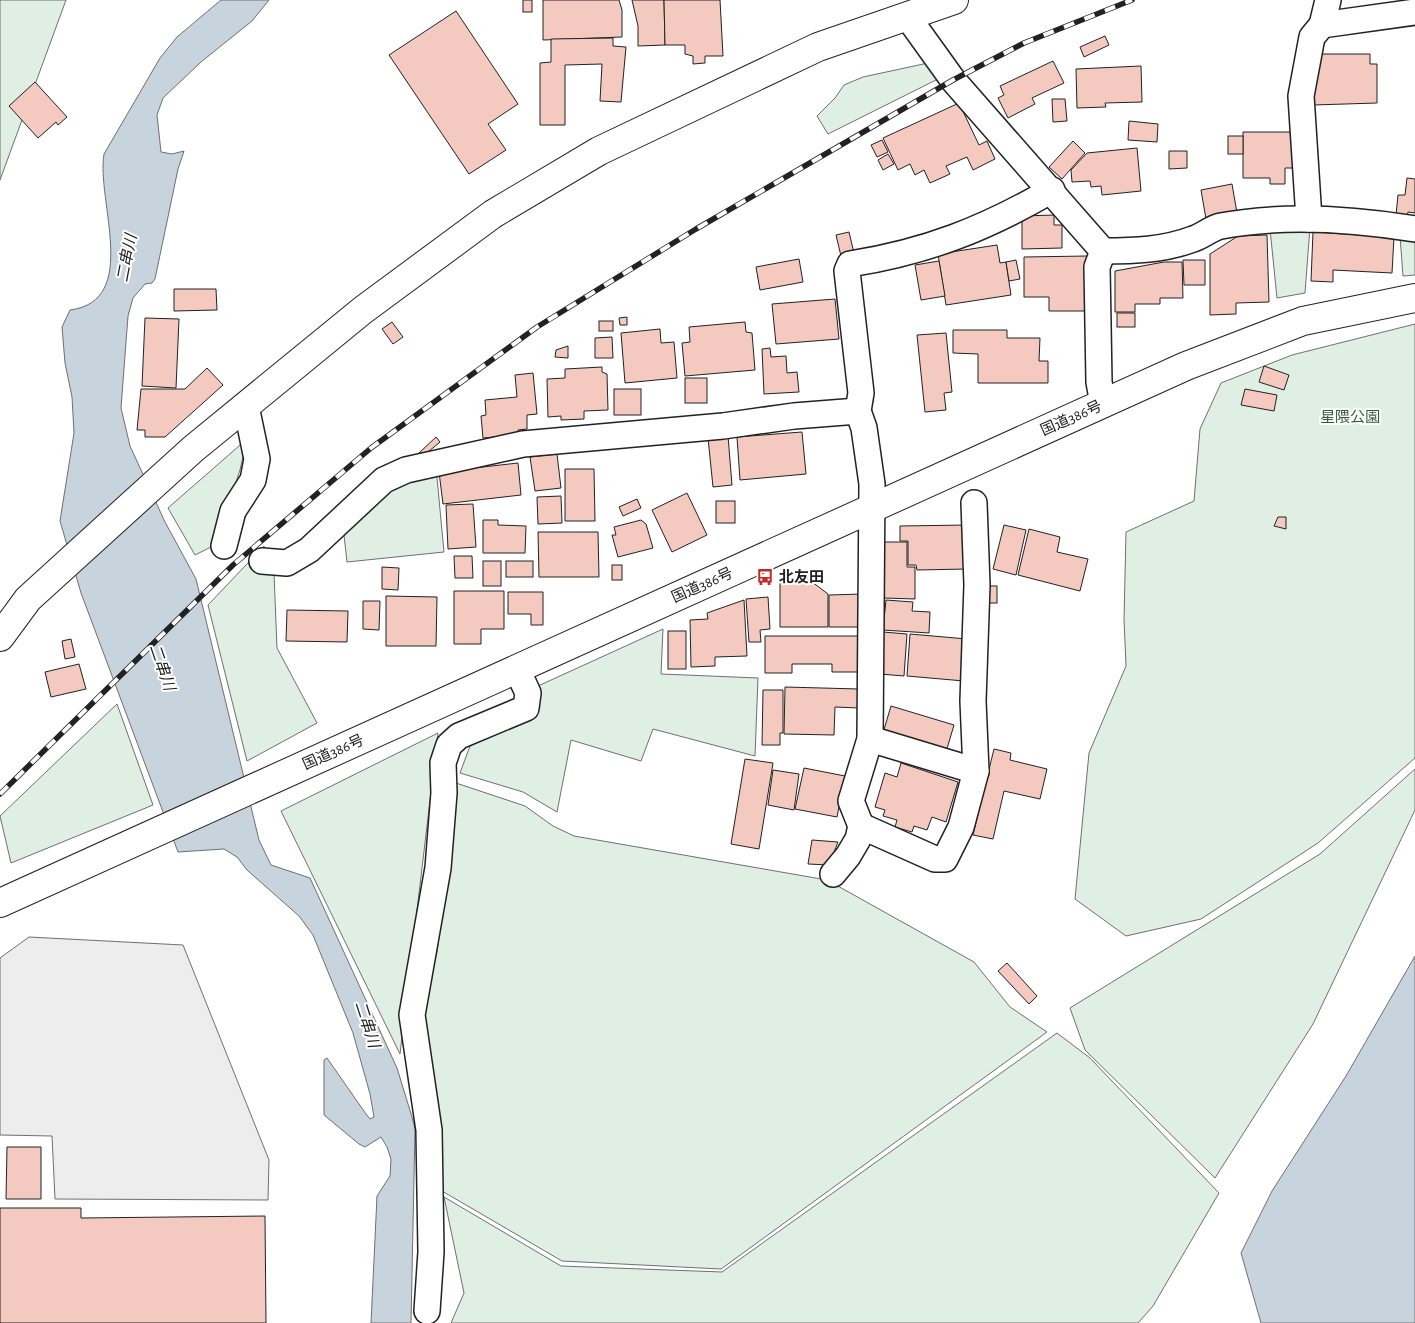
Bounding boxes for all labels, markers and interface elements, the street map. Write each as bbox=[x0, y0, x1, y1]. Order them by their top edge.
water label: 二串川 bbox=[114, 231, 140, 283]
street label: 国道386号 bbox=[1038, 397, 1104, 439]
park label: 星隈公園 bbox=[1320, 409, 1380, 425]
street label: 国道386号 bbox=[669, 564, 735, 606]
bus stop icon: 北友田 bbox=[755, 567, 775, 587]
place label: 北友田 bbox=[779, 569, 824, 585]
water label: 二串川 bbox=[147, 642, 179, 695]
street label: 国道386号 bbox=[300, 731, 366, 773]
water label: 二串川 bbox=[352, 999, 384, 1052]

